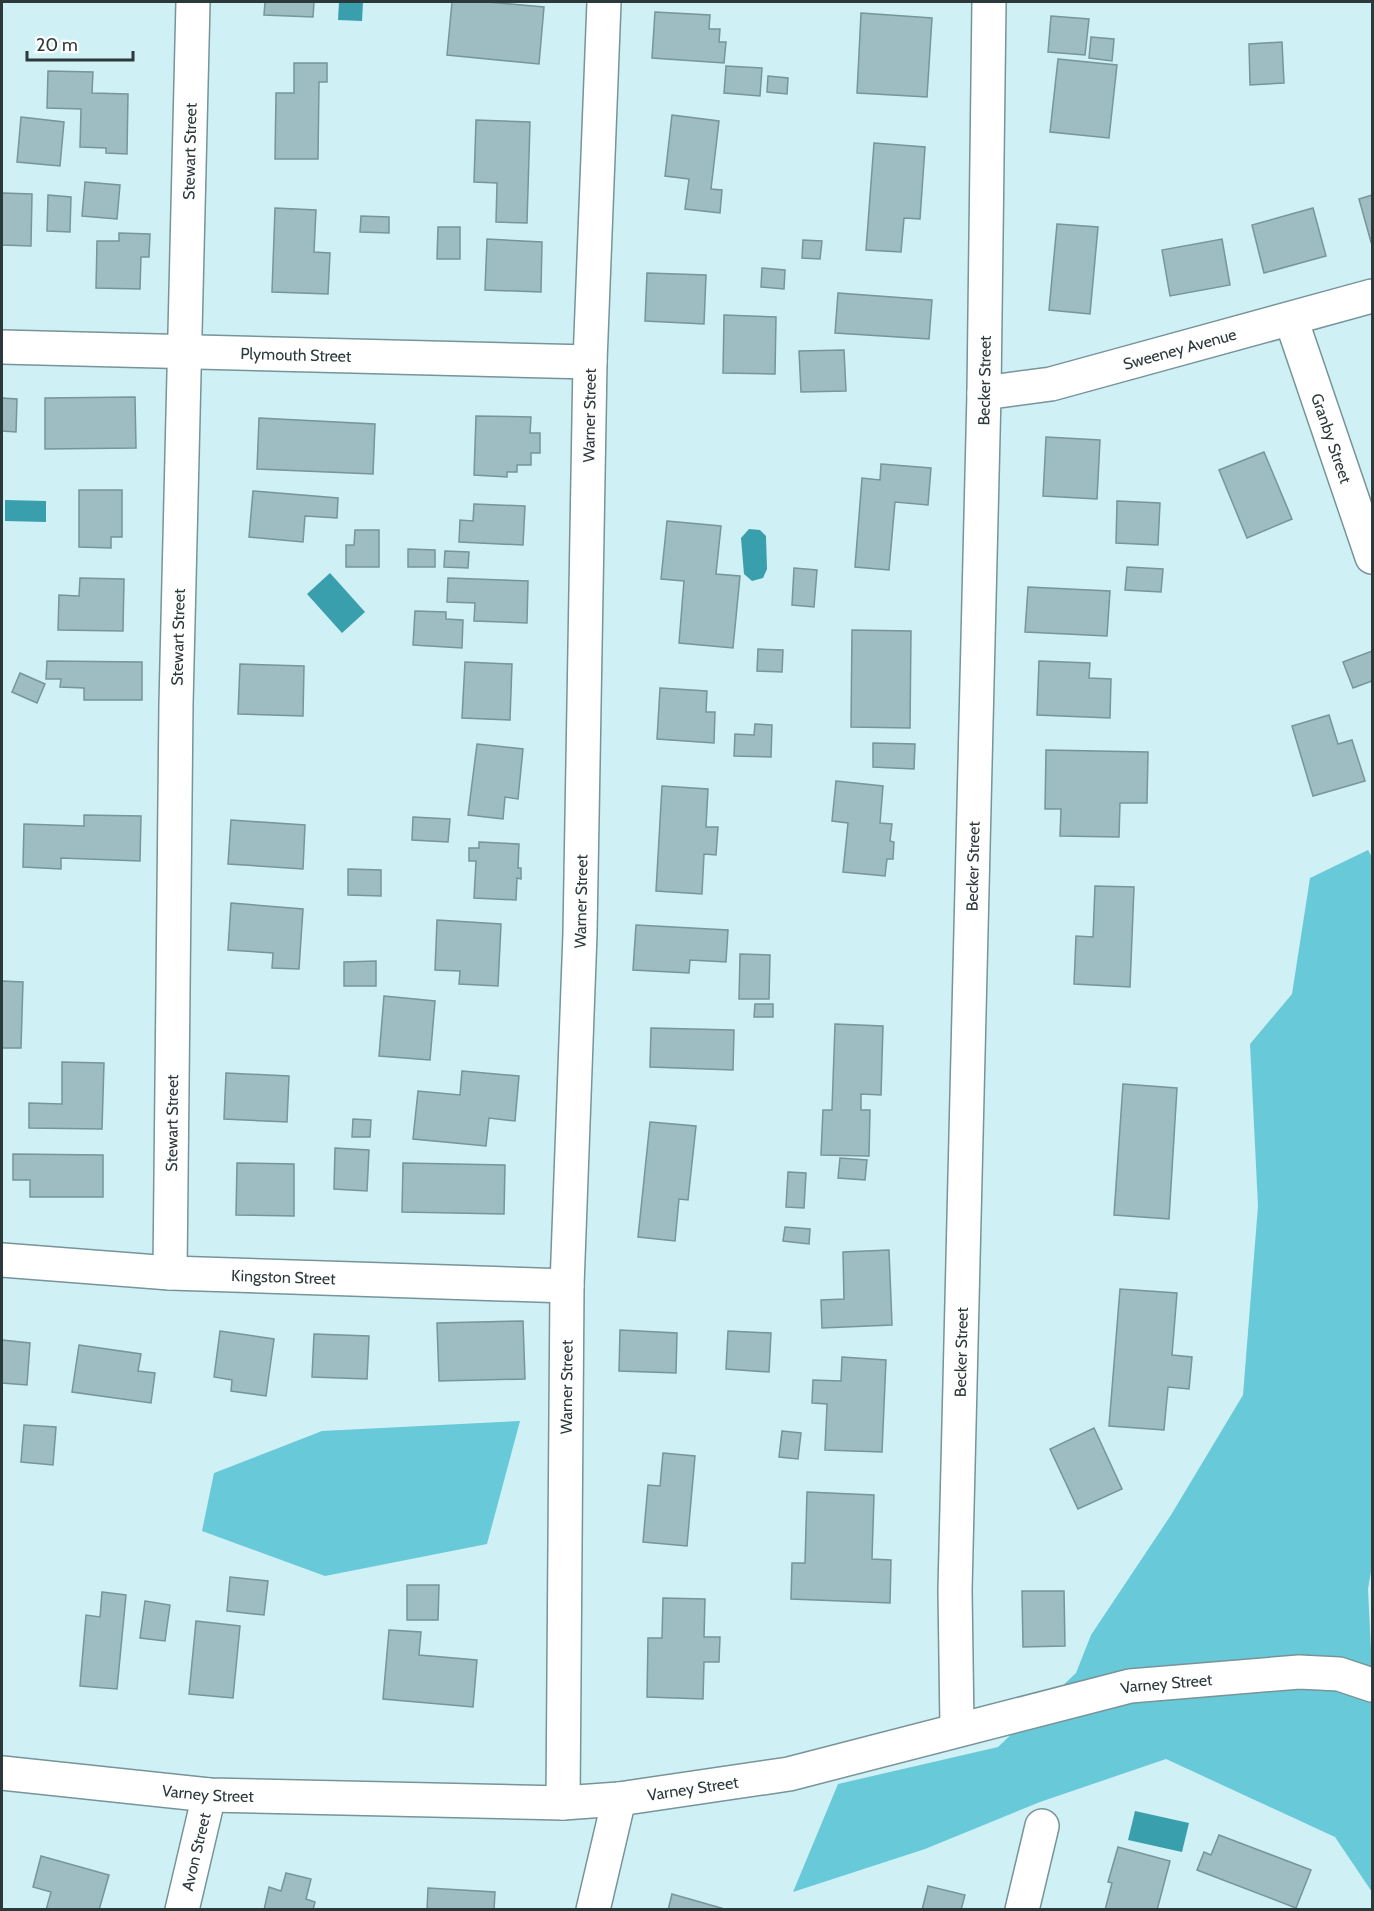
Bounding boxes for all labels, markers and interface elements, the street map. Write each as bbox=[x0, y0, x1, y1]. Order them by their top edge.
scale bar bbox=[27, 24, 134, 62]
text: 20 m bbox=[36, 34, 78, 56]
street label: Stewart Street bbox=[179, 102, 201, 200]
street label: Sweeney Avenue bbox=[1121, 325, 1239, 374]
street label: Becker Street bbox=[974, 335, 995, 426]
street label: Plymouth Street bbox=[240, 344, 352, 366]
street label: Warner Street bbox=[579, 367, 600, 463]
street label: Granby Street bbox=[1307, 391, 1355, 486]
street label: Stewart Street bbox=[167, 588, 189, 686]
street label: Becker Street bbox=[962, 820, 984, 911]
street label: Warner Street bbox=[570, 853, 591, 949]
street label: Stewart Street bbox=[162, 1074, 182, 1172]
street label: Kingston Street bbox=[231, 1266, 336, 1288]
street label: Becker Street bbox=[951, 1306, 972, 1397]
street label: Warner Street bbox=[557, 1339, 577, 1434]
street label: Varney Street bbox=[1119, 1670, 1214, 1698]
street label: Varney Street bbox=[646, 1772, 740, 1805]
street label: Varney Street bbox=[161, 1781, 255, 1806]
street label: Avon Street bbox=[178, 1810, 215, 1893]

